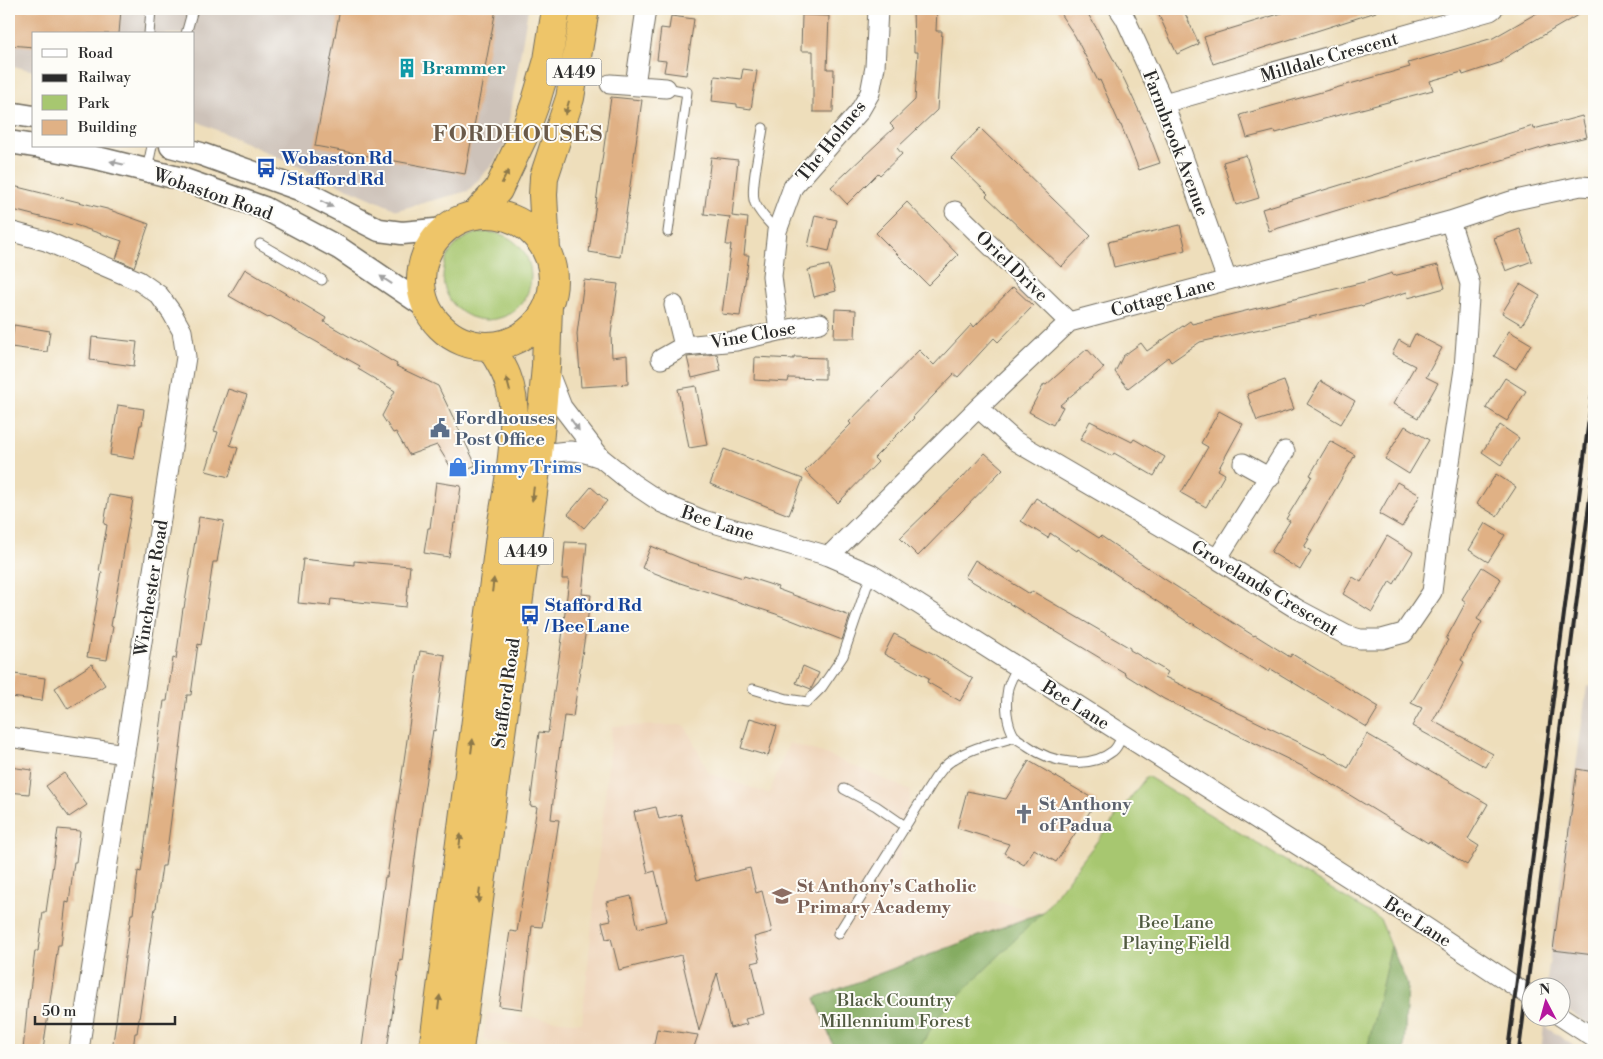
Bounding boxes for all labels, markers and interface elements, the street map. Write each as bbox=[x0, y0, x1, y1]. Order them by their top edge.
street label: Milldale Crescent bbox=[1258, 27, 1401, 88]
legend bbox=[32, 32, 195, 148]
text: Road bbox=[78, 44, 113, 63]
building icon: Brammer bbox=[396, 57, 418, 79]
place label: Brammer bbox=[422, 57, 506, 80]
road number: A449 bbox=[546, 58, 602, 86]
street label: Farmbrook Avenue bbox=[1137, 67, 1214, 219]
text: Railway bbox=[78, 68, 132, 87]
text: Park bbox=[78, 94, 110, 113]
street label: The Holmes bbox=[791, 96, 871, 187]
one-way arrow bbox=[563, 101, 571, 116]
text: Building bbox=[77, 118, 137, 137]
district label: FORDHOUSES bbox=[433, 121, 603, 148]
place label: Wobaston Rd / Stafford Rd bbox=[280, 147, 393, 191]
bus stop icon: Wobaston Rd / Stafford Rd bbox=[255, 157, 277, 179]
one-way arrow bbox=[110, 159, 125, 167]
street label: Wobaston Road bbox=[149, 163, 276, 226]
one-way arrow bbox=[501, 170, 509, 184]
one-way arrow bbox=[320, 201, 334, 209]
street label: Oriel Drive bbox=[971, 226, 1053, 307]
street label: Cottage Lane bbox=[1108, 272, 1218, 322]
one-way arrow bbox=[379, 275, 392, 284]
street label: Vine Close bbox=[708, 317, 797, 354]
one-way arrow bbox=[504, 376, 512, 391]
place label: Fordhouses Post Office bbox=[455, 407, 555, 451]
public building icon: Fordhouses Post Office bbox=[429, 417, 451, 439]
one-way arrow bbox=[570, 418, 580, 431]
shop icon: Jimmy Trims bbox=[447, 456, 469, 478]
place label: Jimmy Trims bbox=[470, 456, 582, 479]
one-way arrow bbox=[529, 486, 537, 502]
street label: Bee Lane bbox=[677, 501, 757, 546]
street label: Winchester Road bbox=[129, 518, 174, 659]
street label: Grovelands Crescent bbox=[1187, 535, 1343, 642]
road number: A449 bbox=[498, 538, 554, 564]
one-way arrow bbox=[489, 577, 497, 593]
place label: Stafford Rd / Bee Lane bbox=[544, 594, 642, 638]
bus stop icon: Stafford Rd / Bee Lane bbox=[519, 604, 541, 626]
street label: Stafford Road bbox=[487, 636, 526, 750]
street label: Bee Lane bbox=[1037, 675, 1114, 735]
one-way arrow bbox=[468, 738, 476, 754]
place label: St Anthony of Padua bbox=[1039, 793, 1132, 837]
church icon: St Anthony of Padua bbox=[1013, 803, 1035, 825]
one-way arrow bbox=[456, 832, 464, 848]
place label: St Anthony's Catholic Primary Academy bbox=[797, 875, 977, 919]
school or university icon: St Anthony's Catholic Primary Academy bbox=[771, 885, 793, 907]
one-way arrow bbox=[475, 888, 483, 904]
street label: Bee Lane bbox=[1379, 892, 1456, 953]
park label: Bee Lane Playing Field bbox=[1122, 911, 1230, 955]
north arrow bbox=[1520, 976, 1570, 1026]
text: N bbox=[1538, 981, 1551, 1000]
park label: Black Country Millennium Forest bbox=[820, 989, 971, 1033]
scale bar bbox=[35, 994, 175, 1026]
one-way arrow bbox=[435, 994, 443, 1010]
text: 50 m bbox=[42, 1002, 76, 1021]

